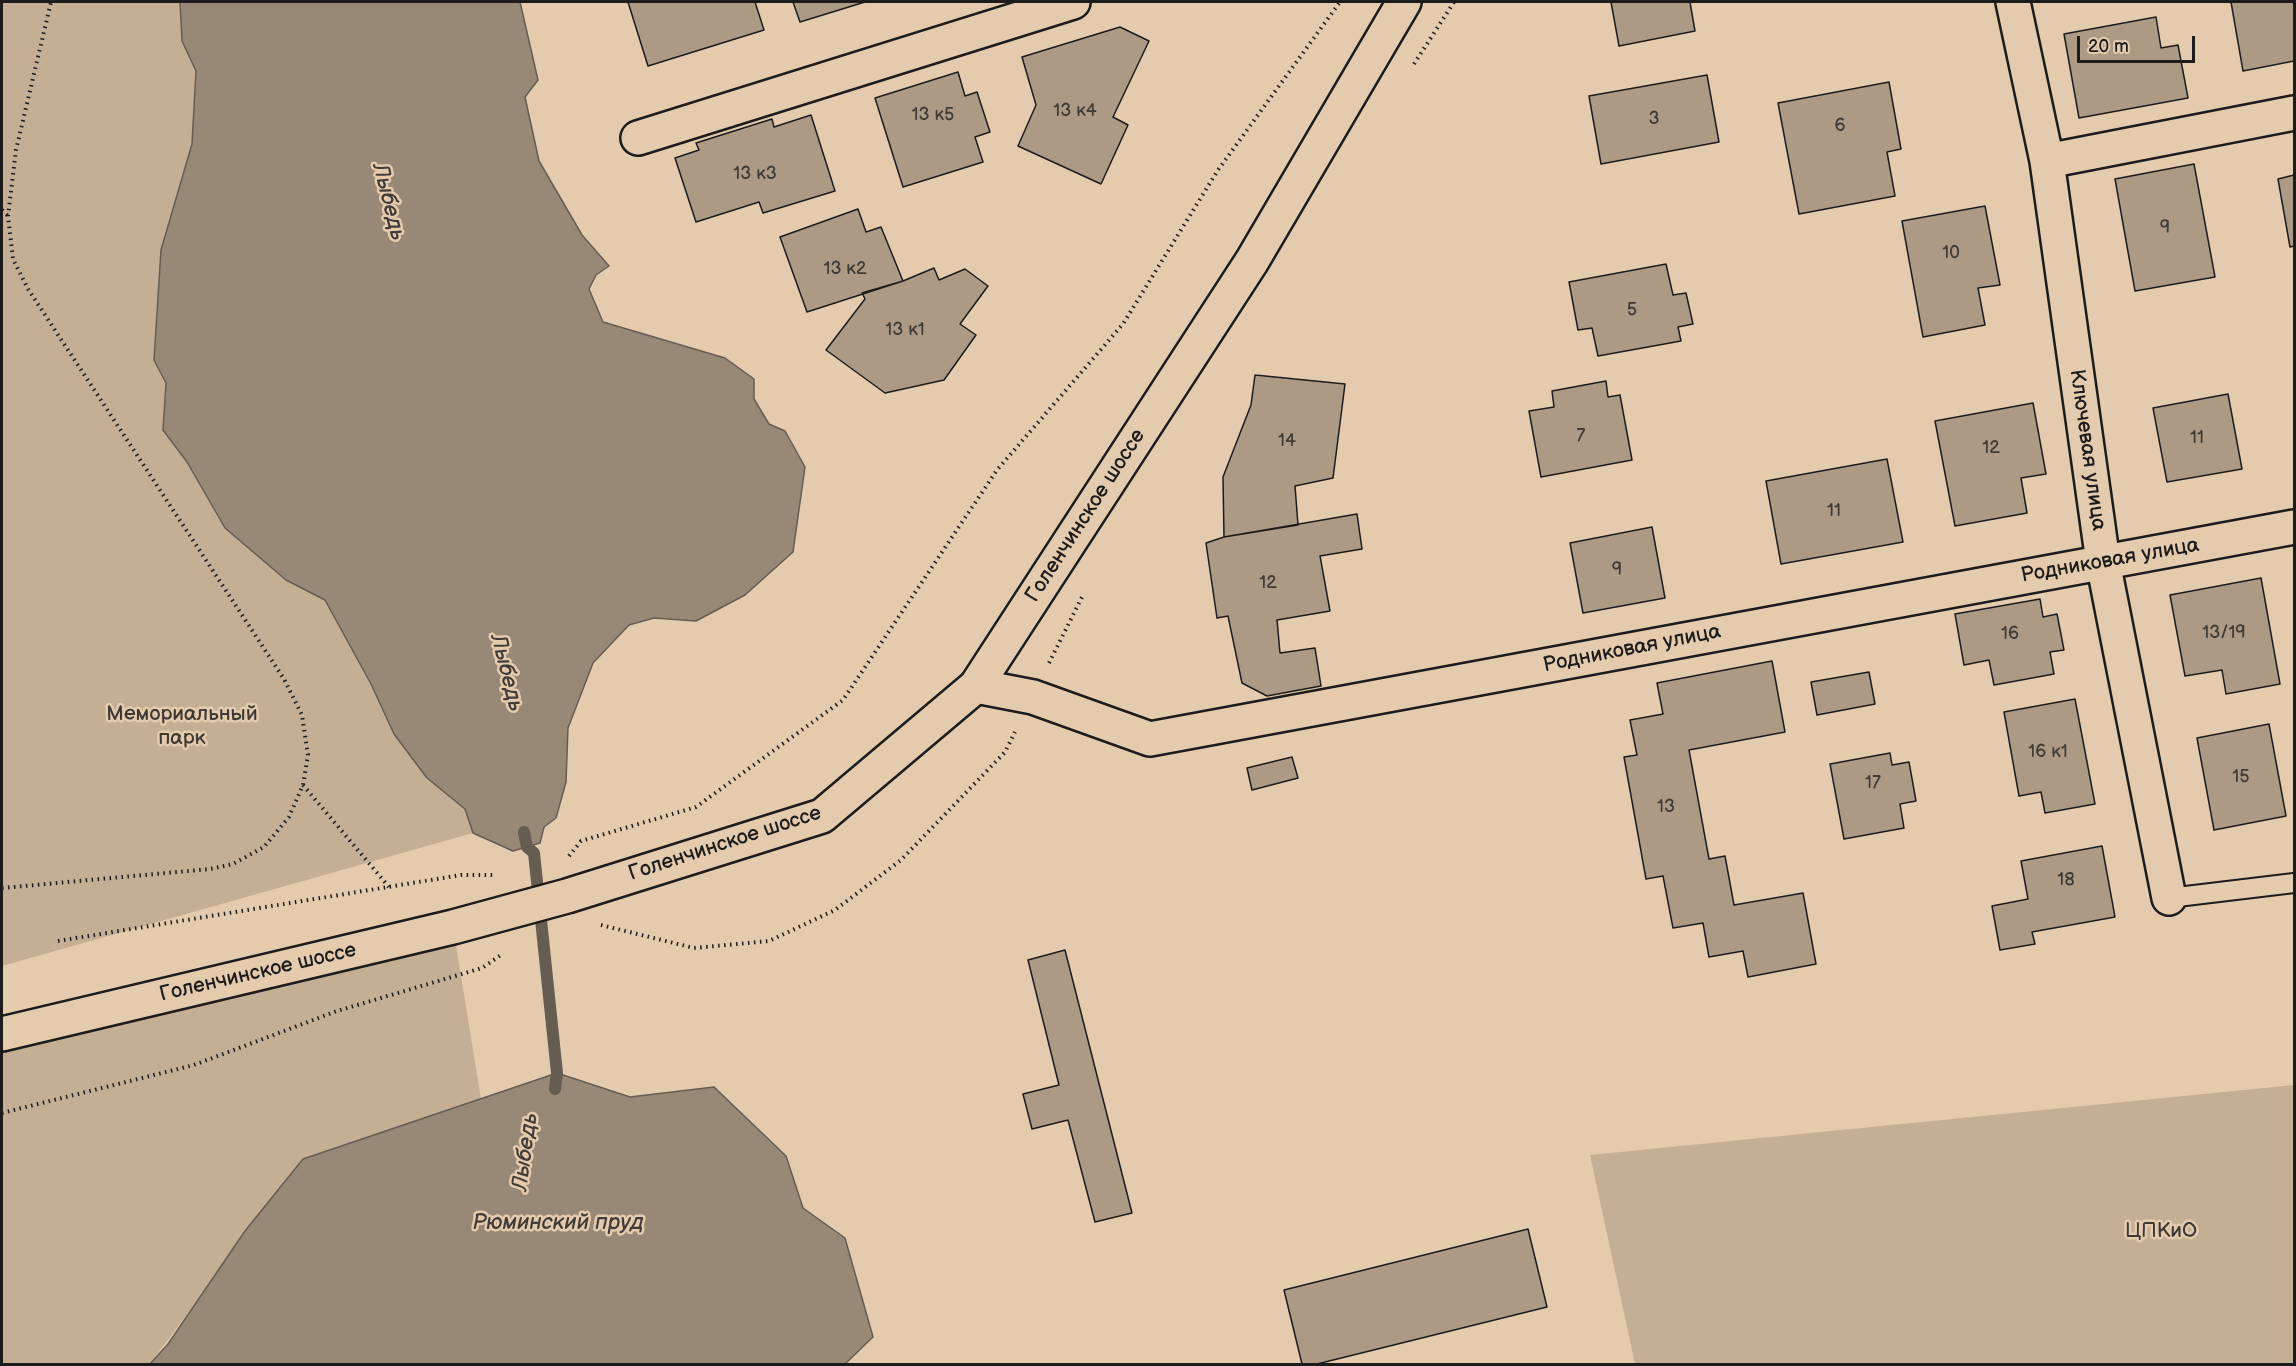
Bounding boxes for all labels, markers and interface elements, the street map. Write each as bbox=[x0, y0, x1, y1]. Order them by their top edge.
scale bar bbox=[2080, 24, 2198, 62]
text: 20 m bbox=[2088, 36, 2129, 57]
house number: 13 к4 bbox=[1053, 100, 1097, 122]
house number: 13 к5 bbox=[912, 104, 954, 126]
house number: 3 bbox=[1648, 108, 1660, 130]
house number: 6 bbox=[1835, 115, 1845, 137]
water label: Лыбедь bbox=[366, 161, 410, 243]
house number: 13 к3 bbox=[733, 163, 777, 185]
house number: 9 bbox=[2160, 217, 2170, 239]
house number: 10 bbox=[1942, 242, 1960, 264]
house number: 13 к2 bbox=[823, 258, 867, 280]
house number: 5 bbox=[1627, 299, 1637, 321]
house number: 13 к1 bbox=[885, 319, 925, 341]
street label: Ключевая улица bbox=[2063, 368, 2111, 532]
street label: Голенчинское шоссе bbox=[1021, 425, 1151, 607]
house number: 7 bbox=[1577, 425, 1585, 447]
house number: 11 bbox=[2190, 427, 2204, 449]
house number: 14 bbox=[1278, 430, 1296, 452]
house number: 12 bbox=[1982, 437, 2000, 459]
house number: 11 bbox=[1827, 500, 1841, 522]
street label: Родниковая улица bbox=[2019, 533, 2201, 589]
house number: 9 bbox=[1612, 559, 1622, 581]
house number: 12 bbox=[1259, 572, 1277, 594]
street label: Родниковая улица bbox=[1541, 619, 1723, 679]
house number: 13/19 bbox=[2202, 622, 2246, 644]
house number: 16 bbox=[2001, 623, 2019, 645]
water label: Лыбедь bbox=[484, 632, 528, 714]
park label: Мемориальный парк bbox=[106, 702, 258, 752]
house number: 16 к1 bbox=[2028, 741, 2068, 763]
house number: 15 bbox=[2232, 766, 2250, 788]
house number: 17 bbox=[1865, 772, 1881, 794]
house number: 13 bbox=[1657, 796, 1675, 818]
street label: Голенчинское шоссе bbox=[625, 801, 825, 887]
house number: 18 bbox=[2057, 869, 2075, 891]
street label: Голенчинское шоссе bbox=[157, 938, 359, 1008]
water label: Лыбедь bbox=[507, 1111, 545, 1193]
water label: Рюминский пруд bbox=[472, 1210, 644, 1236]
park label: ЦПКиО bbox=[2125, 1219, 2197, 1245]

